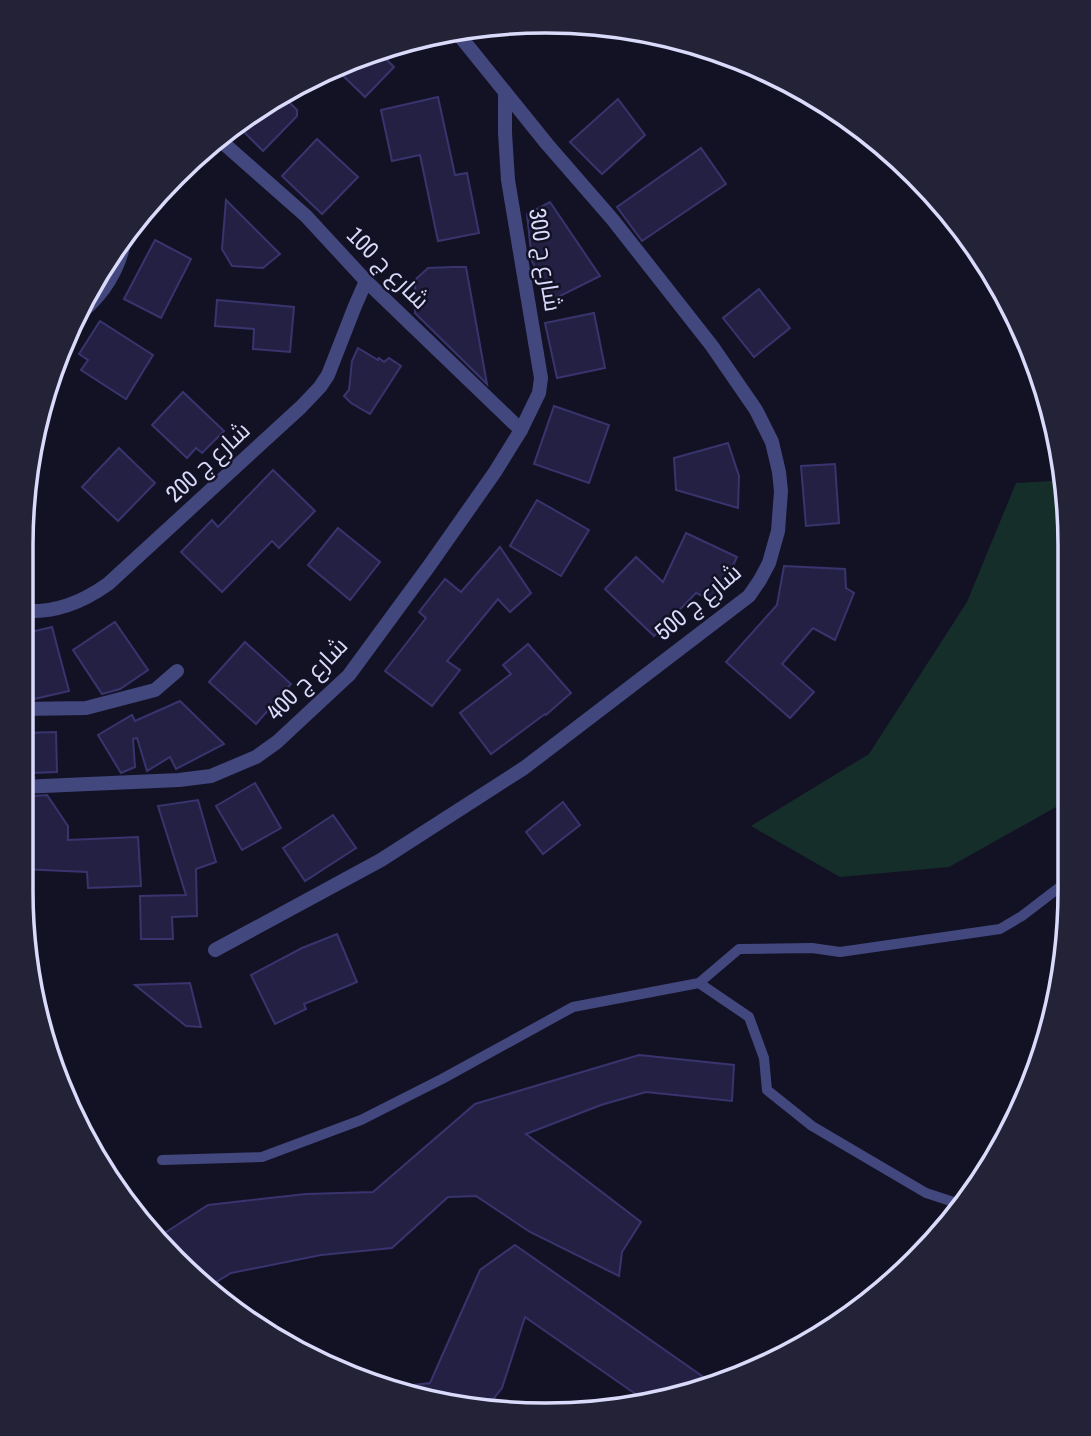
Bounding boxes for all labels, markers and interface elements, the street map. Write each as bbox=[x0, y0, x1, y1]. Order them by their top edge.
street label: شارع ج 300 bbox=[521, 206, 570, 314]
street label: شارع ج 100 bbox=[340, 219, 437, 316]
street label: شارع ج 200 bbox=[158, 414, 257, 509]
street label: شارع ج 500 bbox=[647, 555, 748, 648]
street label: شارع ج 400 bbox=[259, 630, 355, 728]

